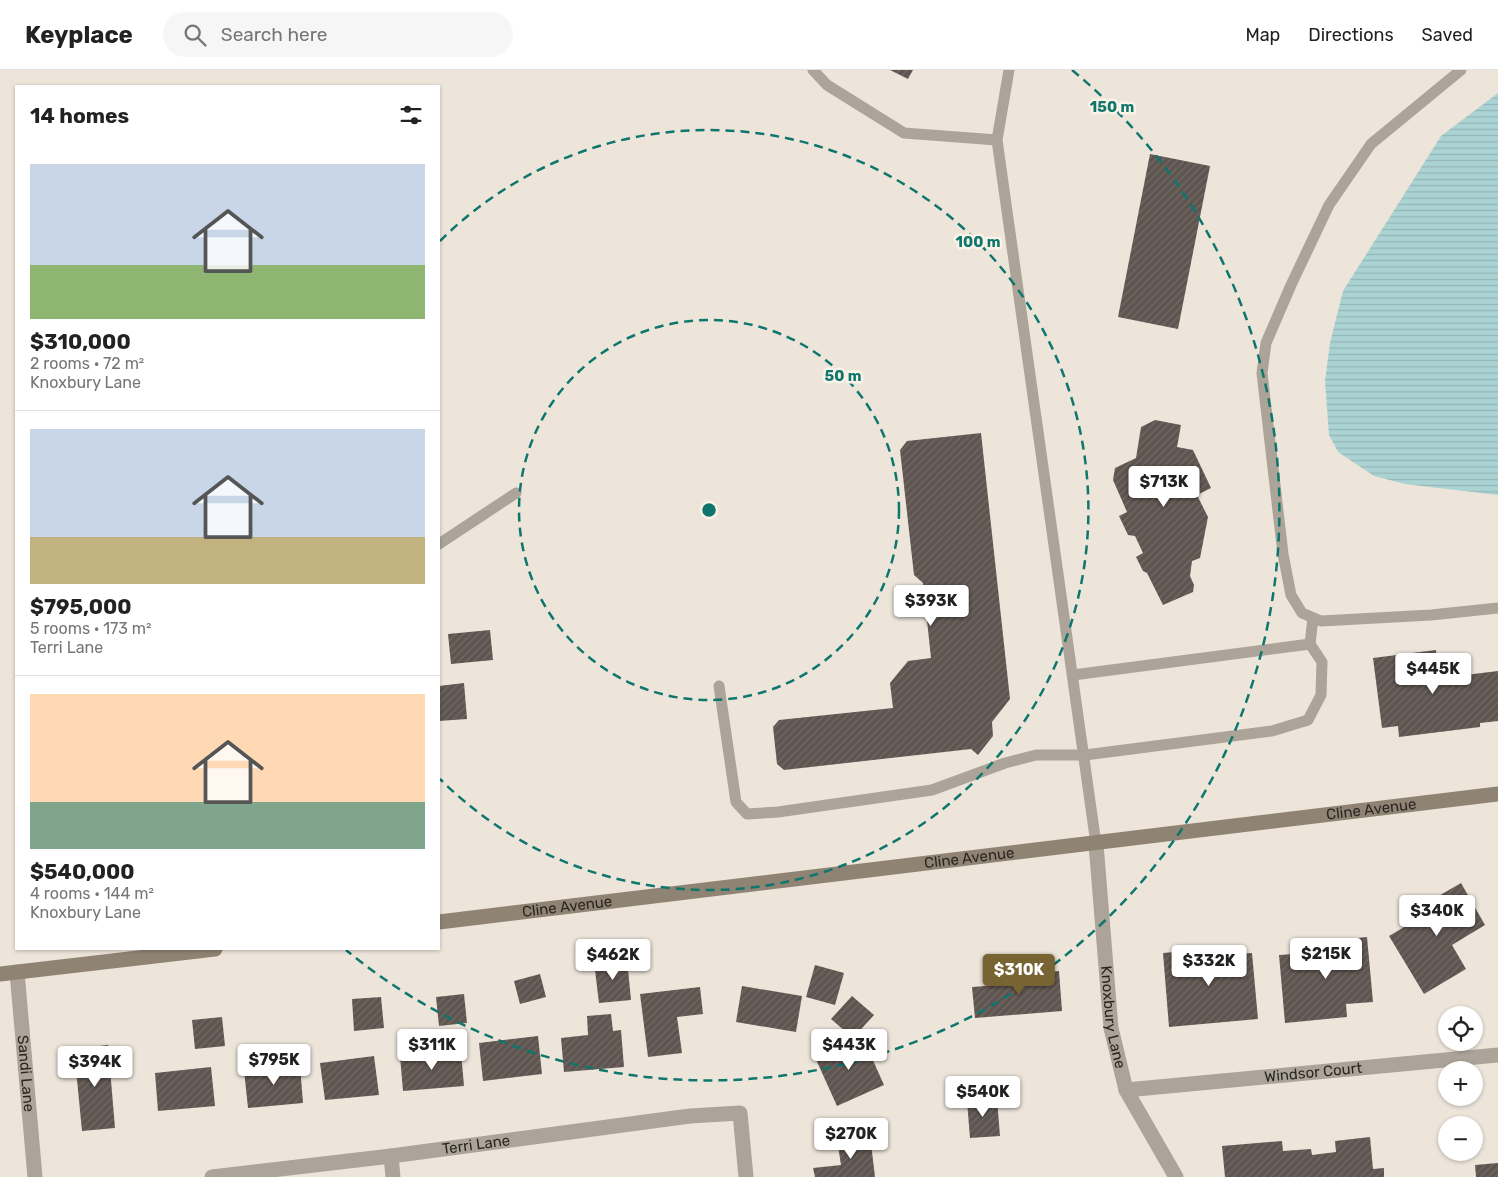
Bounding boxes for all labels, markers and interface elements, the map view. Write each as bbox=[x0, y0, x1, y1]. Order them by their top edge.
search box bbox=[163, 12, 513, 57]
text: Keyplace bbox=[25, 21, 133, 49]
icon: search bbox=[181, 21, 209, 49]
text: Search here bbox=[221, 23, 327, 46]
text: Map bbox=[1245, 24, 1280, 46]
text: Directions bbox=[1308, 24, 1394, 46]
text: Saved bbox=[1422, 24, 1473, 46]
text: 150 m bbox=[1090, 98, 1134, 116]
icon: filters bbox=[397, 101, 425, 129]
text: 14 homes bbox=[30, 103, 129, 128]
icon: home bbox=[183, 196, 273, 286]
text: 100 m bbox=[956, 233, 1000, 251]
text: $310,000 bbox=[30, 329, 131, 354]
text: 2 rooms · 72 m² bbox=[30, 354, 144, 373]
text: 50 m bbox=[825, 367, 861, 385]
text: Knoxbury Lane bbox=[30, 373, 141, 392]
icon: home bbox=[183, 462, 273, 552]
pin: $713K bbox=[1129, 466, 1199, 508]
text: $713K bbox=[1140, 472, 1188, 491]
centre of rings bbox=[700, 501, 718, 519]
pin: $393K bbox=[896, 584, 966, 627]
text: $393K bbox=[905, 591, 957, 610]
text: $795,000 bbox=[30, 594, 132, 619]
text: 5 rooms · 173 m² bbox=[30, 619, 152, 638]
text: Terri Lane bbox=[30, 638, 103, 657]
pin: $445K bbox=[1398, 652, 1468, 695]
text: $445K bbox=[1406, 659, 1460, 678]
icon: home bbox=[183, 727, 273, 817]
street label: Cline Avenue bbox=[1325, 795, 1417, 824]
street label: Cline Avenue bbox=[923, 844, 1015, 872]
text: $540,000 bbox=[30, 859, 135, 884]
text: 4 rooms · 144 m² bbox=[30, 884, 154, 903]
street label: Cline Avenue bbox=[521, 892, 613, 921]
pin: $340K bbox=[1402, 894, 1472, 937]
text: $340K bbox=[1410, 901, 1464, 920]
text: Knoxbury Lane bbox=[30, 903, 141, 922]
pin: $462K bbox=[578, 938, 648, 981]
pin: $215K bbox=[1291, 938, 1361, 980]
pin: $332K bbox=[1174, 944, 1244, 987]
text: $215K bbox=[1301, 944, 1351, 963]
text: $462K bbox=[586, 945, 640, 964]
text: $332K bbox=[1183, 951, 1235, 970]
pin: $310K bbox=[984, 954, 1054, 996]
text: $310K bbox=[994, 960, 1044, 979]
street label: Knoxbury Lane bbox=[1097, 965, 1129, 1070]
map controls bbox=[1438, 1006, 1483, 1161]
button: locate bbox=[1438, 1006, 1483, 1051]
pin: $311K bbox=[397, 1028, 467, 1071]
pin: $443K bbox=[814, 1028, 884, 1071]
street label: Sandi Lane bbox=[14, 1034, 38, 1113]
text: $311K bbox=[408, 1035, 456, 1054]
text: $443K bbox=[822, 1035, 876, 1054]
pin: $795K bbox=[239, 1044, 309, 1086]
pin: $394K bbox=[60, 1046, 130, 1088]
text: $795K bbox=[248, 1050, 300, 1069]
text: $394K bbox=[69, 1052, 121, 1071]
street label: Windsor Court bbox=[1263, 1059, 1363, 1086]
button: + bbox=[1438, 1061, 1483, 1106]
pin: $540K bbox=[948, 1076, 1018, 1118]
text: $540K bbox=[956, 1082, 1010, 1101]
button: − bbox=[1438, 1116, 1483, 1161]
pin: $270K bbox=[816, 1118, 886, 1160]
text: $270K bbox=[825, 1124, 877, 1143]
street label: Terri Lane bbox=[441, 1131, 511, 1158]

